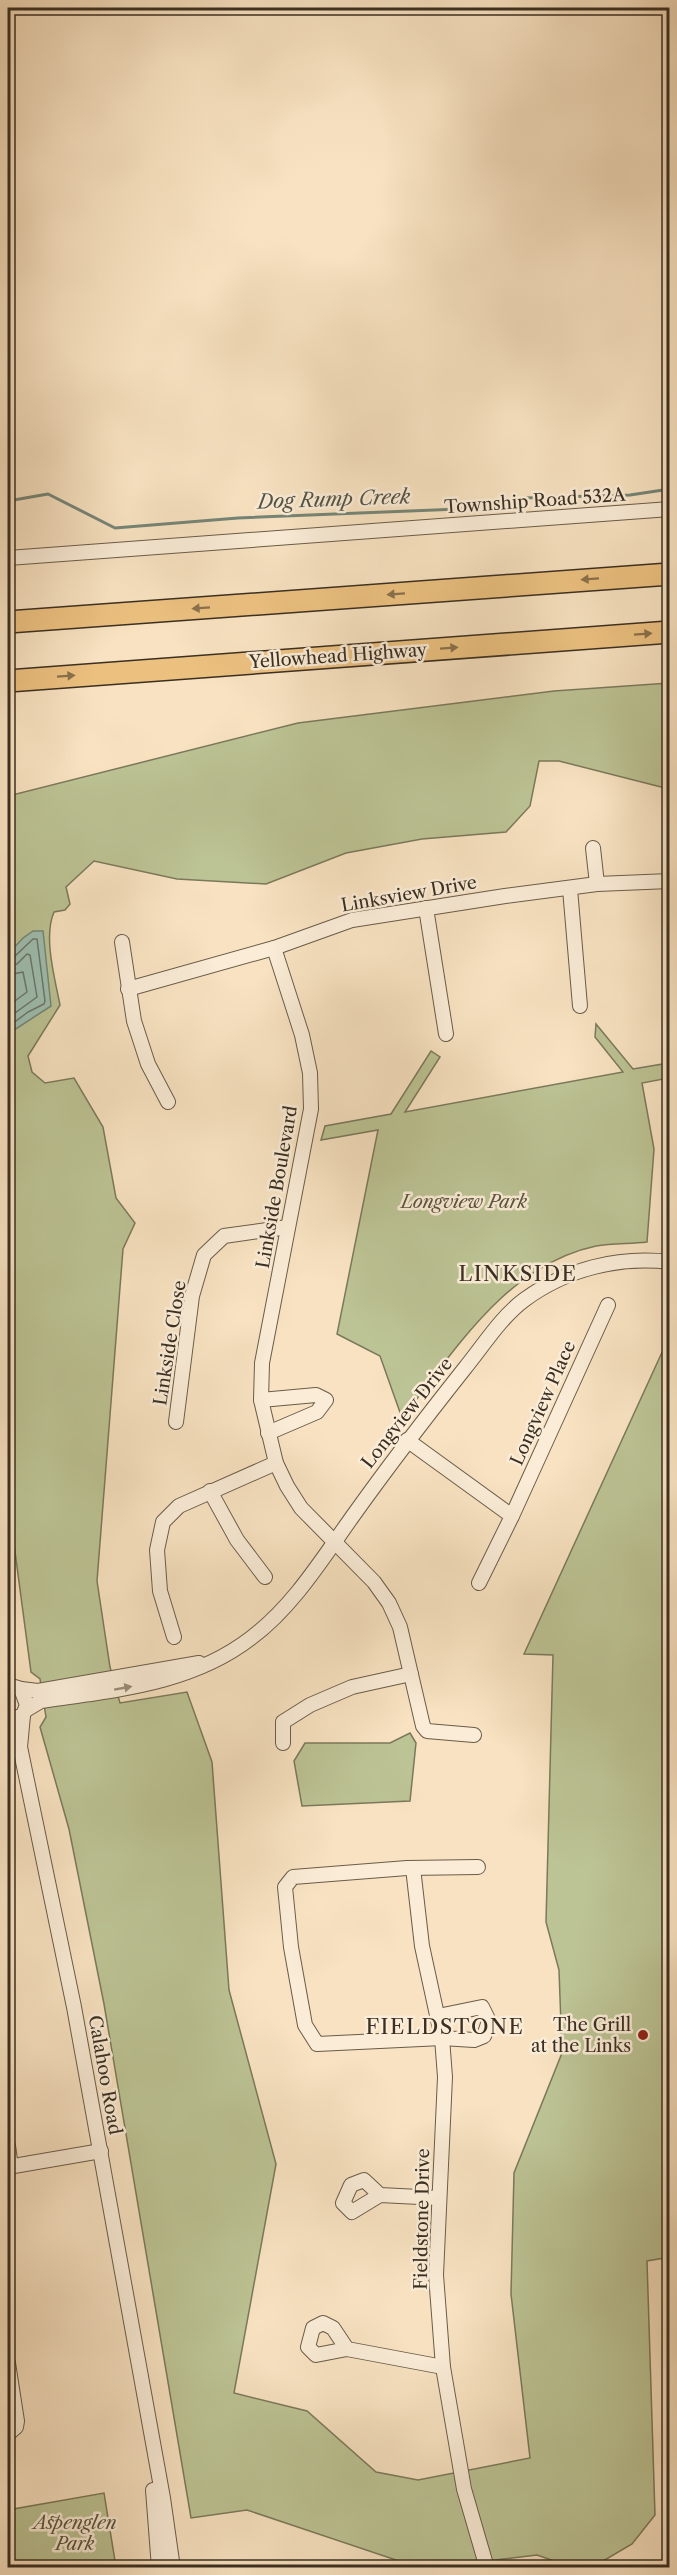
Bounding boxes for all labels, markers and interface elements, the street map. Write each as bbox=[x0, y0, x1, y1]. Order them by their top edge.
water label: Dog Rump Creek bbox=[255, 484, 411, 514]
street label: Township Road 532A bbox=[444, 484, 627, 518]
one-way arrow bbox=[581, 575, 600, 584]
one-way arrow bbox=[386, 589, 405, 598]
one-way arrow bbox=[192, 603, 211, 613]
one-way arrow bbox=[634, 629, 653, 639]
street label: Yellowhead Highway bbox=[247, 639, 429, 673]
one-way arrow bbox=[439, 643, 458, 653]
one-way arrow bbox=[56, 672, 75, 681]
street label: Linksview Drive bbox=[339, 871, 479, 917]
street label: Linkside Boulevard bbox=[252, 1104, 302, 1270]
park label: Longview Park bbox=[399, 1191, 528, 1213]
district label: LINKSIDE bbox=[458, 1261, 578, 1286]
street label: Linkside Close bbox=[149, 1279, 191, 1407]
street label: Longview Place bbox=[506, 1337, 580, 1469]
street label: Longview Drive bbox=[357, 1353, 457, 1473]
one-way arrow bbox=[114, 1684, 133, 1693]
street label: Calahoo Road bbox=[84, 2014, 126, 2136]
district label: FIELDSTONE bbox=[365, 2014, 525, 2039]
place label: The Grill at the Links bbox=[531, 2014, 631, 2057]
marker: The Grill at the Links bbox=[636, 2028, 650, 2042]
street label: Fieldstone Drive bbox=[410, 2148, 434, 2290]
park label: Aspenglen Park bbox=[30, 2512, 117, 2555]

